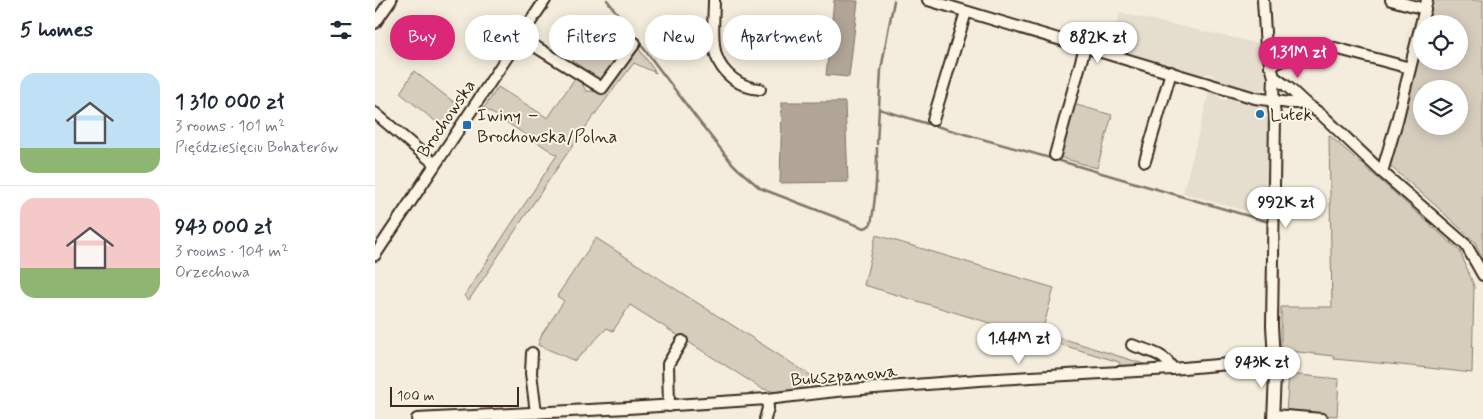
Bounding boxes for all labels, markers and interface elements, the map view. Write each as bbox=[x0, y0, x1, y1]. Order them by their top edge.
chip: Buy bbox=[390, 15, 455, 60]
chip: Rent bbox=[465, 15, 539, 60]
chip: Filters bbox=[549, 15, 635, 60]
chip: New bbox=[645, 15, 713, 60]
chip: Apartment bbox=[723, 15, 841, 60]
map controls bbox=[1413, 15, 1468, 135]
button: locate bbox=[1413, 15, 1468, 70]
text: 5 homes bbox=[20, 16, 93, 44]
icon: filters bbox=[327, 16, 355, 44]
pin: 882K zł bbox=[1052, 22, 1144, 64]
text: 882K zł bbox=[1069, 27, 1127, 48]
pin: 1.31M zł bbox=[1246, 36, 1350, 79]
text: 1.31M zł bbox=[1269, 42, 1327, 63]
street label: Brochowska bbox=[412, 75, 482, 162]
button: layers bbox=[1413, 80, 1468, 135]
text: 1 310 000 zł bbox=[175, 88, 284, 116]
icon: home bbox=[60, 93, 120, 153]
place label: Lutek bbox=[1270, 103, 1312, 127]
place label: Iwiny – Brochowska/Polna bbox=[477, 104, 617, 149]
marker: Lutek bbox=[1254, 108, 1266, 120]
text: 3 rooms · 101 m² bbox=[175, 116, 285, 137]
marker: Iwiny – Brochowska/Polna bbox=[461, 119, 473, 131]
text: Pięćdziesięciu Bohaterów bbox=[175, 137, 338, 158]
pin: 992K zł bbox=[1240, 186, 1332, 229]
text: 992K zł bbox=[1258, 192, 1314, 213]
text: 943 000 zł bbox=[175, 213, 272, 241]
icon: home bbox=[60, 218, 120, 278]
text: 3 rooms · 104 m² bbox=[175, 241, 288, 262]
text: Orzechowa bbox=[175, 262, 250, 283]
pin: 1.44M zł bbox=[967, 322, 1071, 365]
text: 1.44M zł bbox=[988, 328, 1050, 349]
pin: 943K zł bbox=[1216, 346, 1308, 389]
text: 943K zł bbox=[1235, 352, 1289, 373]
street label: Bukszpanowa bbox=[790, 359, 899, 393]
scale bar bbox=[390, 384, 519, 407]
text: 100 m bbox=[397, 387, 435, 405]

